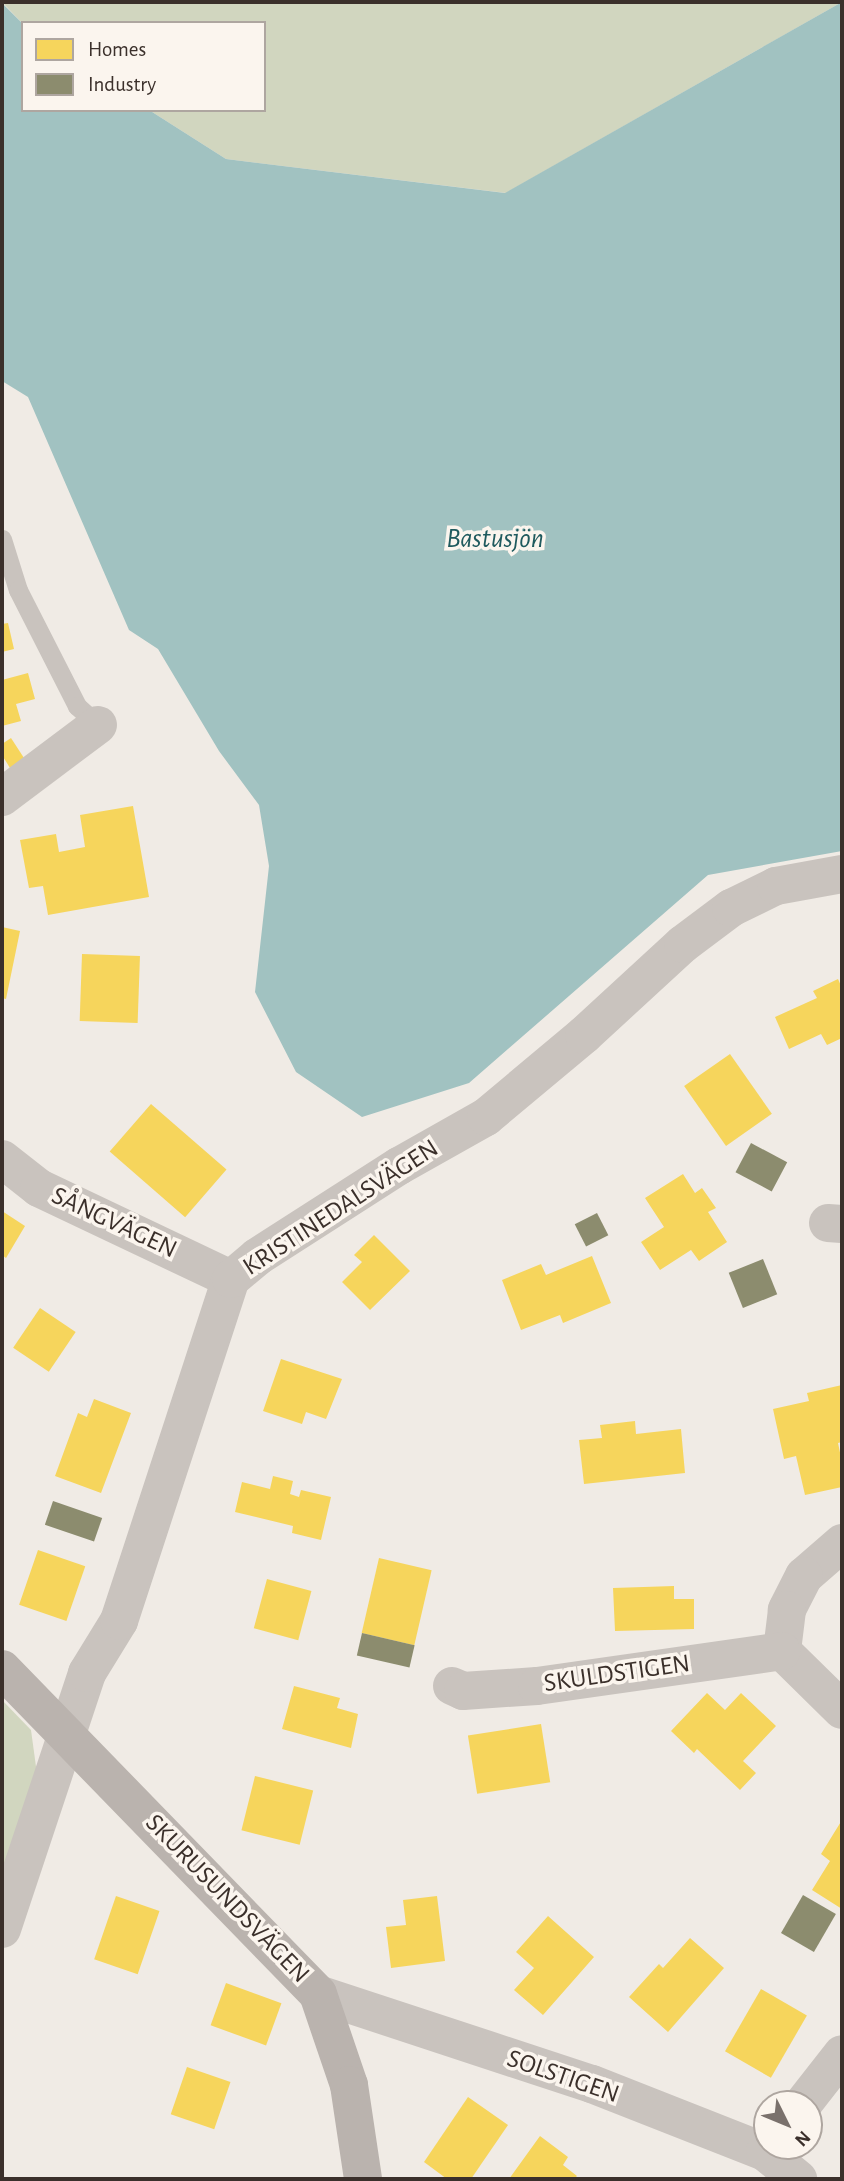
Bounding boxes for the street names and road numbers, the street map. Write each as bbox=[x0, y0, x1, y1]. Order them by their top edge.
street label: KRISTINEDALSVÄGEN bbox=[237, 1133, 445, 1283]
street label: SÅNGVÄGEN bbox=[46, 1180, 182, 1266]
street label: SKULDSTIGEN bbox=[542, 1648, 692, 1700]
street label: SKURUSUNDSVÄGEN bbox=[138, 1808, 316, 1990]
street label: SOLSTIGEN bbox=[503, 2043, 623, 2111]

